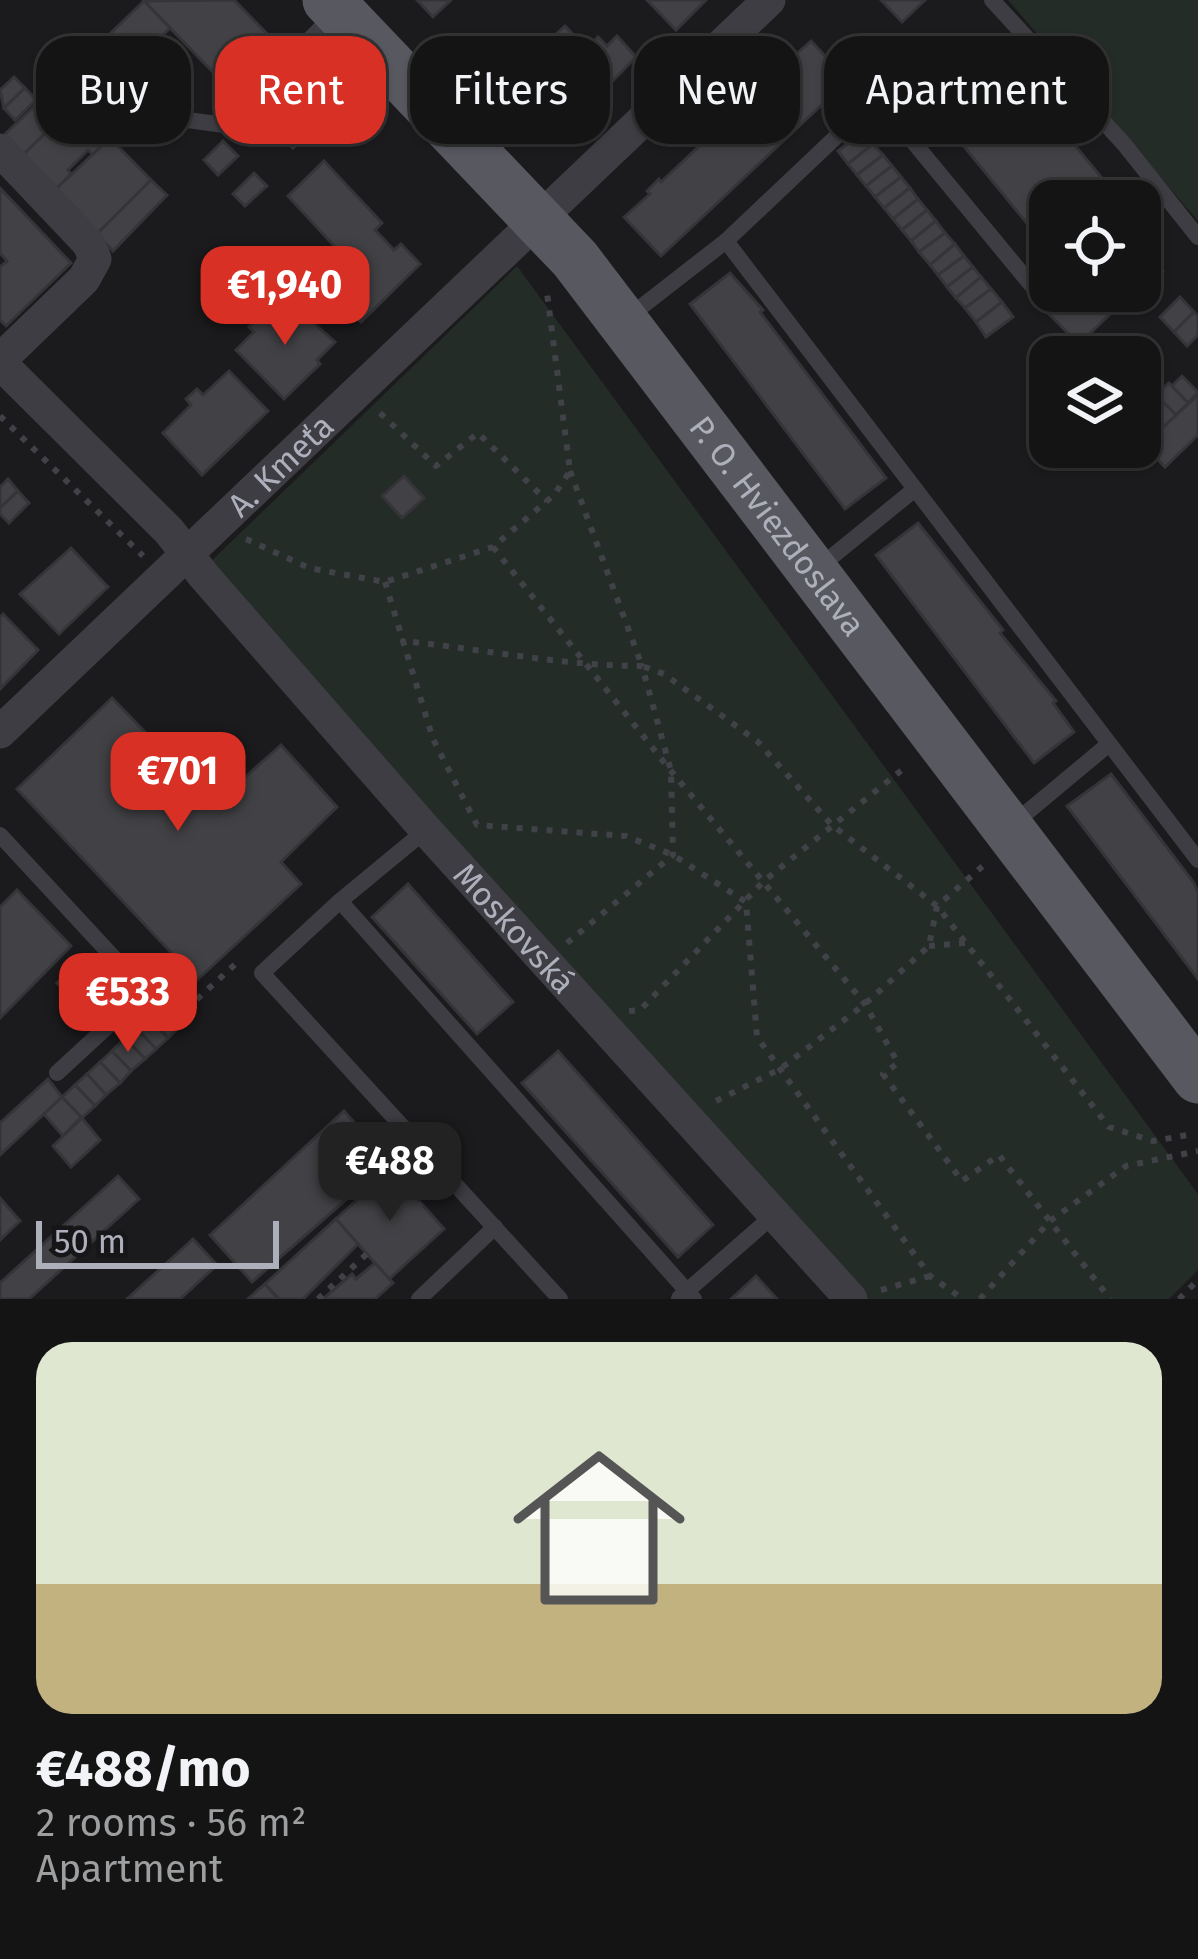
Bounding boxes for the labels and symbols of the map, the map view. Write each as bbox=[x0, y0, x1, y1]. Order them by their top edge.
pin: €1,940 bbox=[187, 246, 383, 348]
street label: A. Kmeťa bbox=[220, 406, 342, 526]
street label: P. O. Hviezdoslava bbox=[681, 408, 873, 644]
pin: €701 bbox=[107, 732, 249, 834]
street label: Moskovská bbox=[445, 855, 583, 1002]
pin: €533 bbox=[57, 953, 199, 1055]
pin: €488 bbox=[319, 1122, 461, 1224]
scale bar bbox=[36, 1215, 279, 1268]

